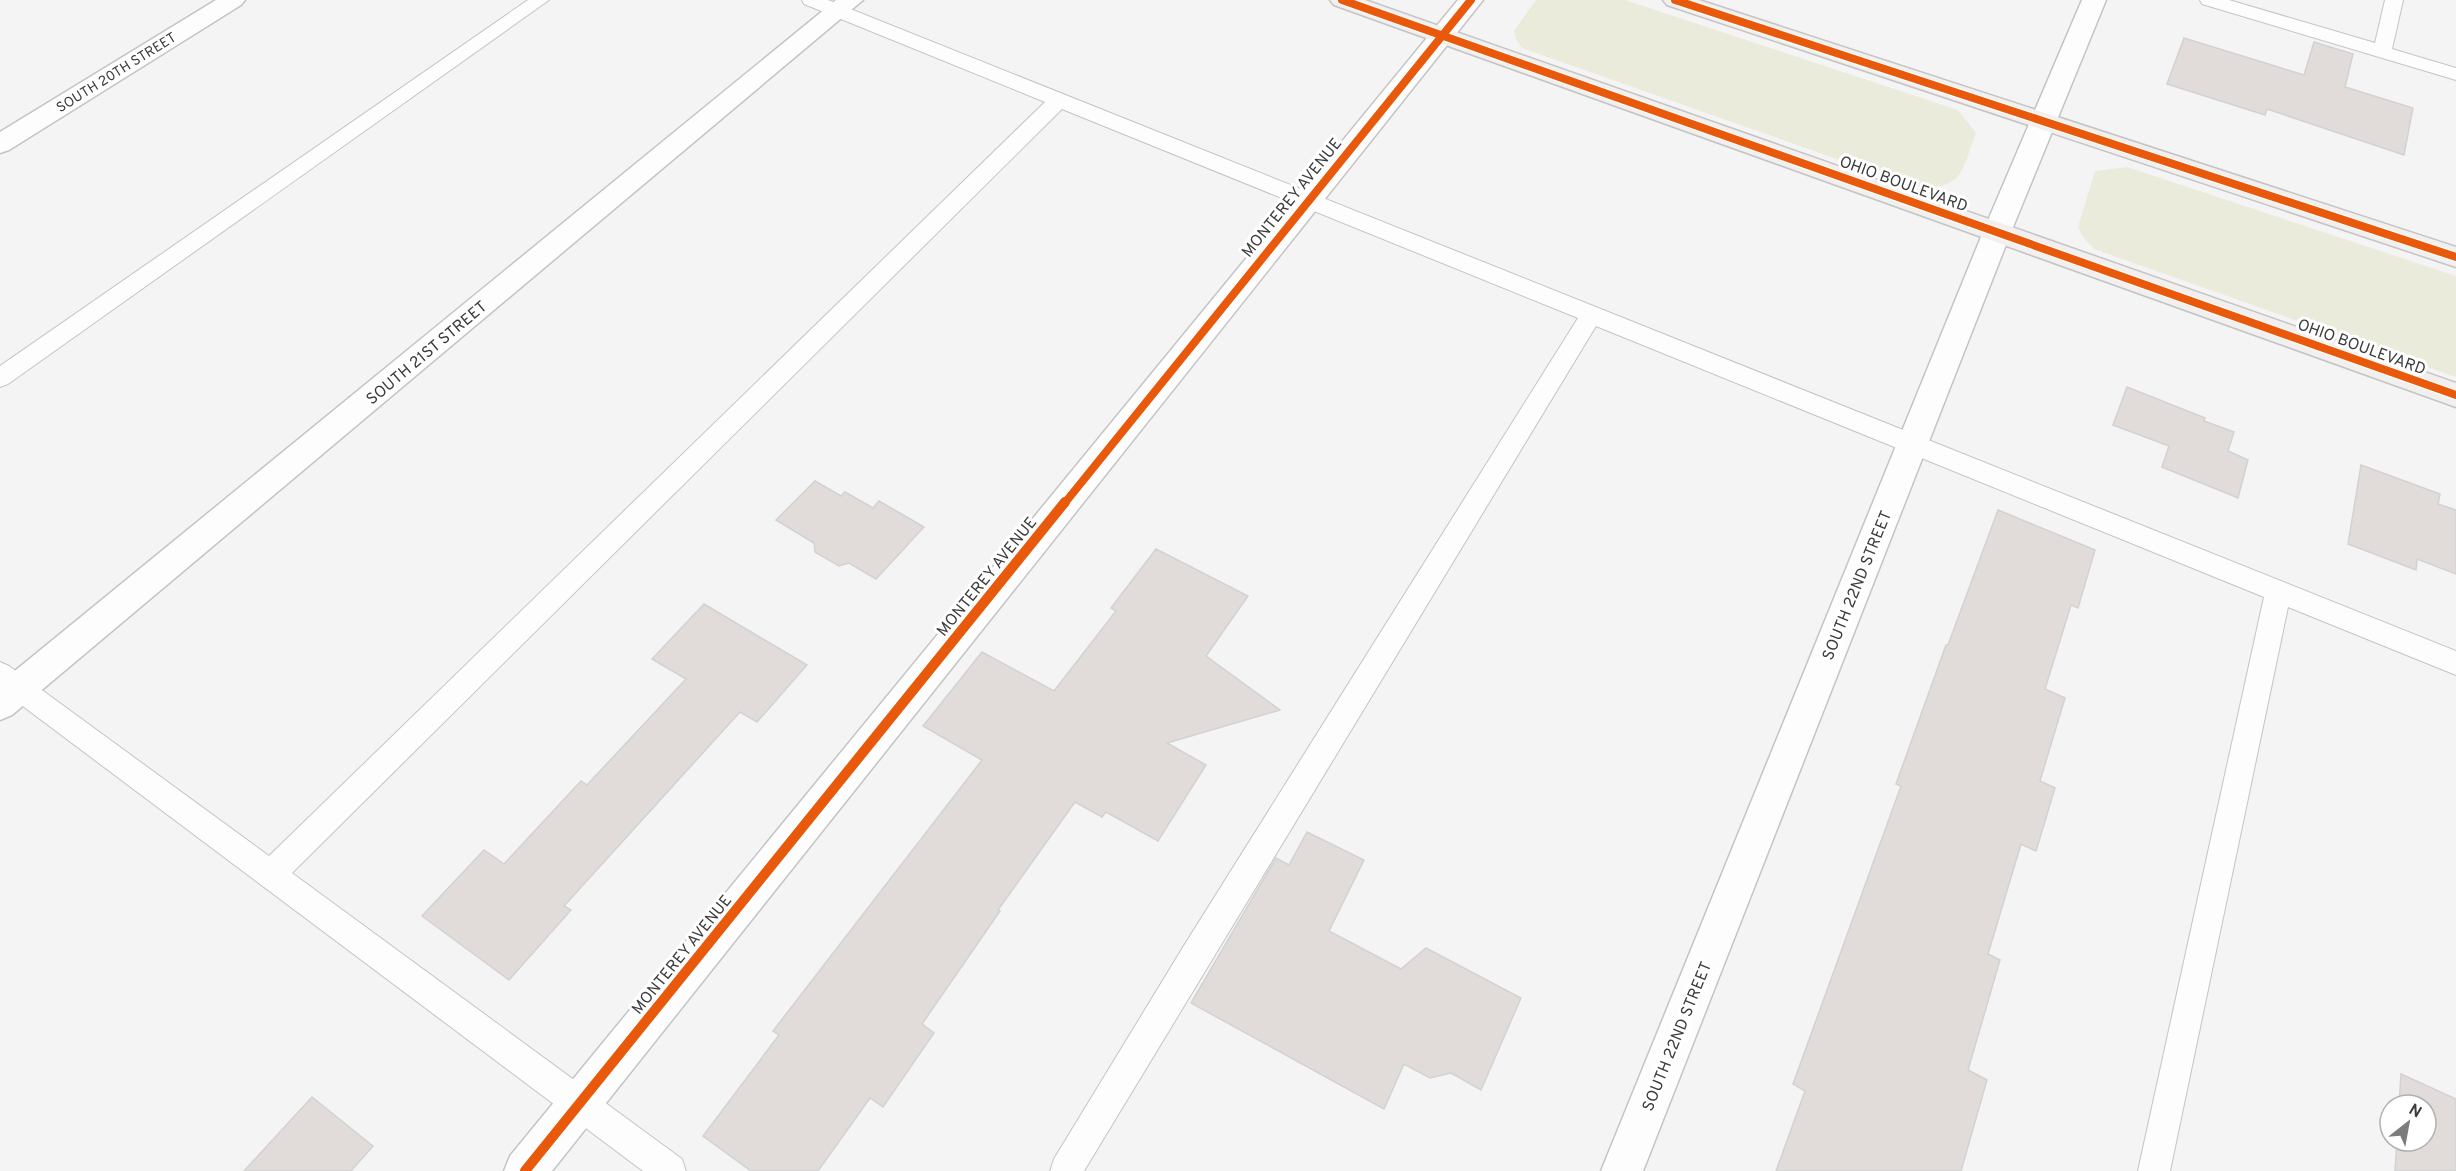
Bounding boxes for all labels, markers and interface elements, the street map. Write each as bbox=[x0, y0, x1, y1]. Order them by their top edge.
street label: SOUTH 20TH STREET bbox=[54, 29, 180, 117]
street label: MONTEREY AVENUE bbox=[1238, 134, 1347, 262]
street label: OHIO BOULEVARD bbox=[1836, 152, 1970, 217]
street label: SOUTH 21ST STREET bbox=[363, 297, 492, 410]
street label: OHIO BOULEVARD bbox=[2294, 315, 2428, 380]
street label: SOUTH 22ND STREET bbox=[1819, 508, 1897, 663]
street label: MONTEREY AVENUE bbox=[933, 513, 1042, 641]
street label: MONTEREY AVENUE bbox=[628, 891, 737, 1019]
street label: SOUTH 22ND STREET bbox=[1639, 959, 1717, 1114]
north arrow bbox=[2378, 1093, 2438, 1153]
text: N bbox=[2405, 1100, 2425, 1123]

